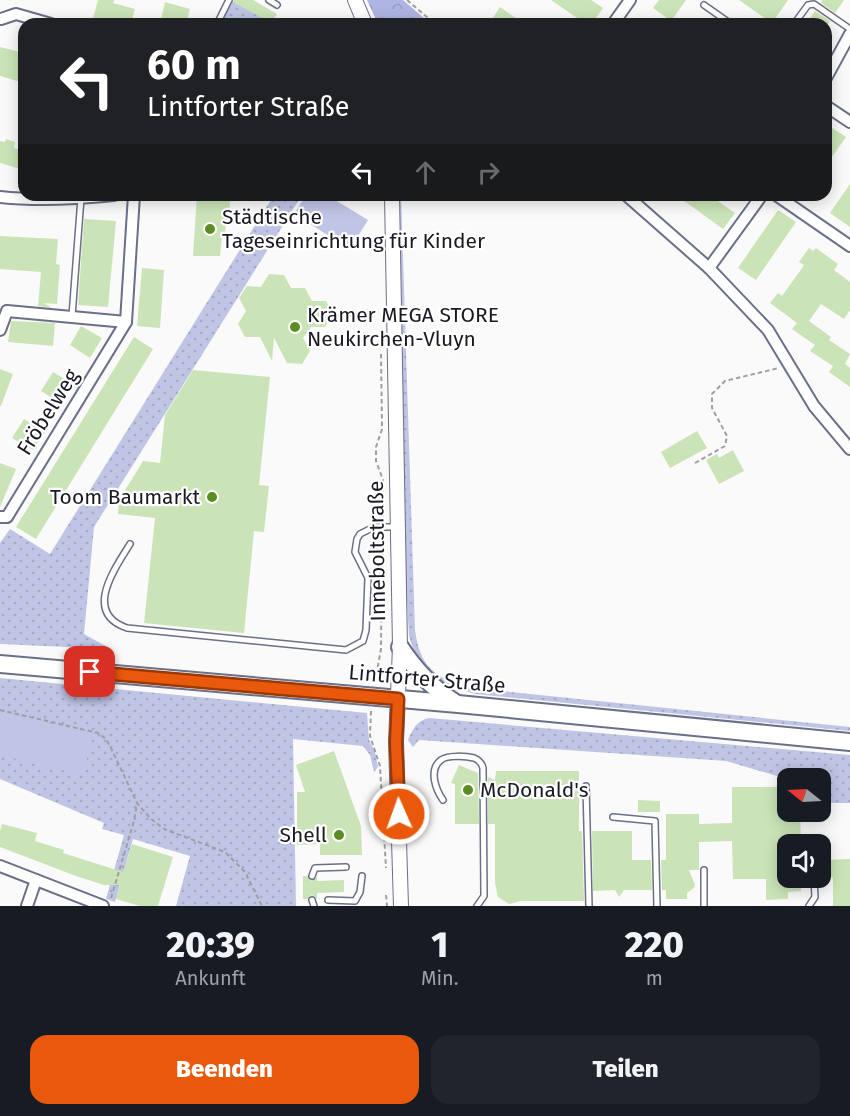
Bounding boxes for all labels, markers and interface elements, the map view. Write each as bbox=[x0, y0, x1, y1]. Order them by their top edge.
text: 60 m bbox=[147, 40, 241, 90]
icon: left bbox=[48, 42, 126, 120]
text: Lintforter Straße bbox=[147, 91, 350, 123]
icon: left bbox=[346, 156, 379, 189]
icon: ahead bbox=[409, 156, 442, 189]
icon: right bbox=[472, 156, 505, 189]
place label: Städtische Tageseinrichtung für Kinder bbox=[222, 204, 485, 254]
marker: Städtische Tageseinrichtung für Kinder bbox=[203, 222, 217, 236]
place label: Krämer MEGA STORE Neukirchen-Vluyn bbox=[307, 302, 499, 352]
marker: Krämer MEGA STORE Neukirchen-Vluyn bbox=[288, 320, 302, 334]
street label: Fröbelweg bbox=[11, 364, 85, 460]
street label: Inneboltstraße bbox=[363, 480, 391, 622]
place label: Toom Baumarkt bbox=[50, 484, 200, 510]
marker: Toom Baumarkt bbox=[205, 490, 219, 504]
pin bbox=[64, 646, 115, 697]
icon: arrive bbox=[73, 655, 106, 688]
street label: Lintforter Straße bbox=[347, 659, 507, 699]
north arrow bbox=[777, 768, 831, 822]
map controls bbox=[777, 768, 831, 888]
place label: McDonald's bbox=[480, 777, 589, 803]
position arrow bbox=[367, 782, 431, 846]
marker: McDonald's bbox=[461, 783, 475, 797]
place label: Shell bbox=[279, 822, 327, 848]
marker: Shell bbox=[332, 828, 346, 842]
button: sound bbox=[777, 834, 831, 888]
text: 20:39 bbox=[166, 923, 255, 967]
text: 1 bbox=[431, 923, 448, 967]
text: 220 bbox=[625, 923, 684, 967]
text: Ankunft bbox=[175, 966, 246, 990]
text: Min. bbox=[421, 966, 459, 990]
text: m bbox=[646, 966, 663, 990]
button: Beenden bbox=[30, 1035, 419, 1104]
button: Teilen bbox=[431, 1035, 820, 1104]

